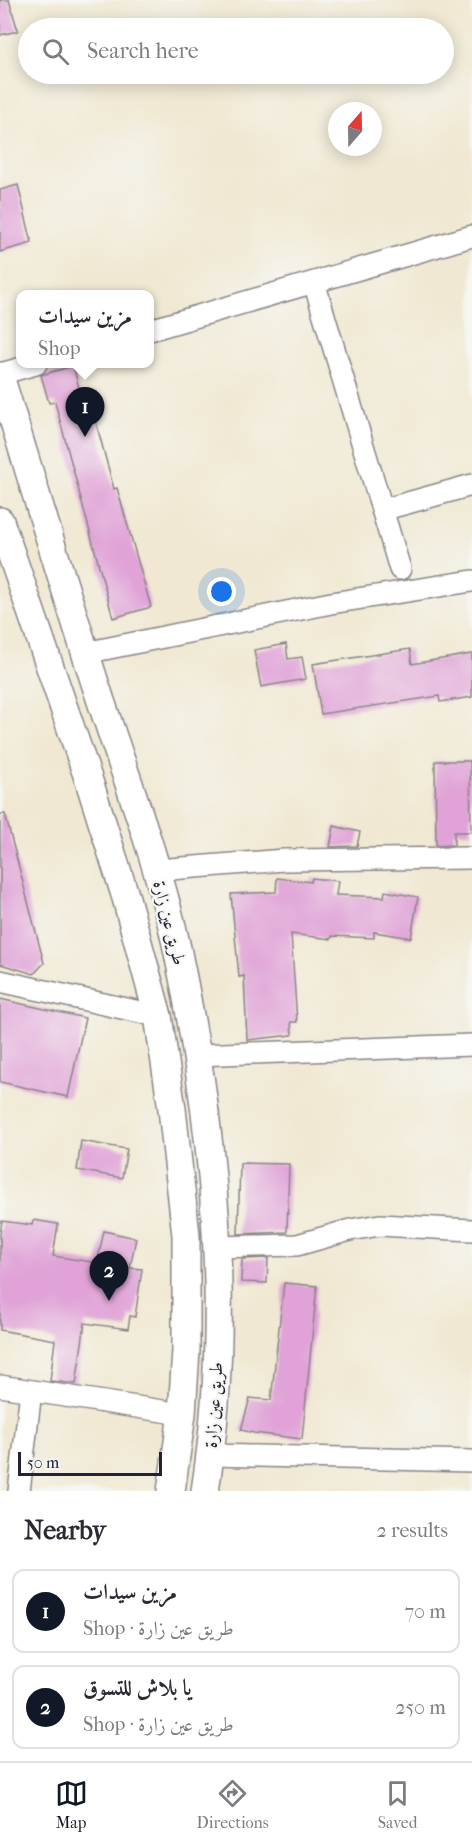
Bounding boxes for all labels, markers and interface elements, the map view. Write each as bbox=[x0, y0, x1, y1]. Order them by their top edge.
search box bbox=[18, 18, 454, 84]
icon: search bbox=[39, 35, 72, 68]
text: Search here bbox=[87, 38, 199, 64]
north arrow bbox=[328, 102, 382, 156]
popup bbox=[16, 290, 154, 368]
text: مزين سيدات bbox=[38, 303, 132, 329]
text: Shop bbox=[38, 337, 81, 360]
pin: 1 bbox=[66, 388, 104, 437]
your location bbox=[207, 577, 236, 606]
street label: طريق عين زارة bbox=[147, 879, 190, 968]
pin: 2 bbox=[90, 1252, 128, 1301]
street label: طريق عين زارة bbox=[201, 1361, 228, 1449]
scale bar bbox=[18, 1449, 162, 1476]
text: 50 m bbox=[27, 1453, 59, 1472]
text: Nearby bbox=[24, 1515, 106, 1546]
text: 2 results bbox=[377, 1519, 448, 1542]
text: مزين سيدات bbox=[83, 1579, 177, 1605]
text: 1 bbox=[42, 1600, 49, 1623]
text: 70 m bbox=[404, 1600, 446, 1623]
text: Shop · طريق عين زارة bbox=[83, 1617, 234, 1640]
text: يا بلاش للتسوق bbox=[83, 1675, 192, 1701]
text: 2 bbox=[40, 1696, 51, 1719]
text: 250 m bbox=[395, 1696, 446, 1719]
text: Shop · طريق عين زارة bbox=[83, 1713, 234, 1736]
tab: Map bbox=[55, 1777, 88, 1832]
tab: Directions bbox=[197, 1777, 269, 1832]
tab: Saved bbox=[378, 1777, 417, 1832]

